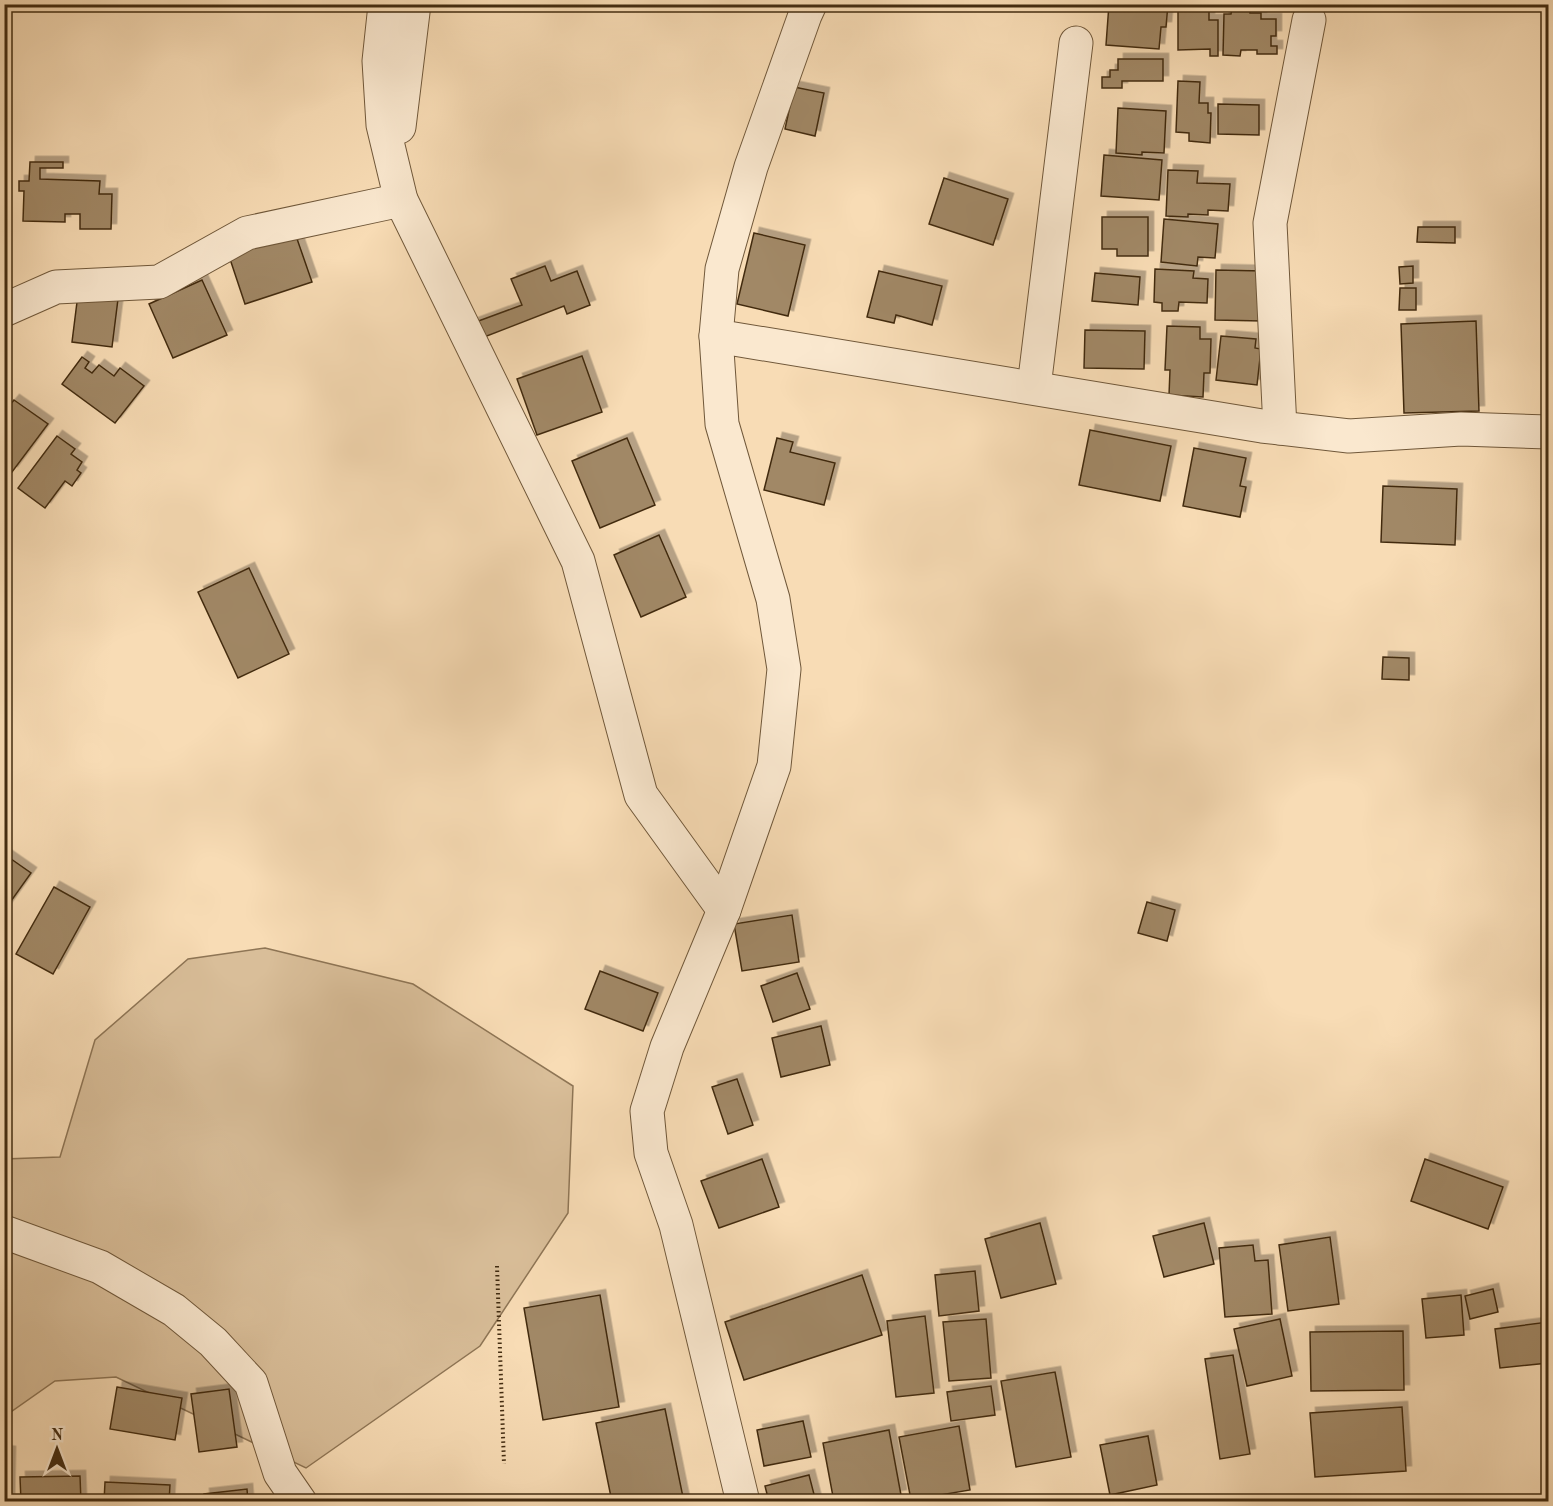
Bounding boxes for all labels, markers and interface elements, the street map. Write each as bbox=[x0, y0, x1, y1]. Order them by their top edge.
north arrow bbox=[27, 1419, 87, 1479]
text: N bbox=[51, 1428, 64, 1444]

